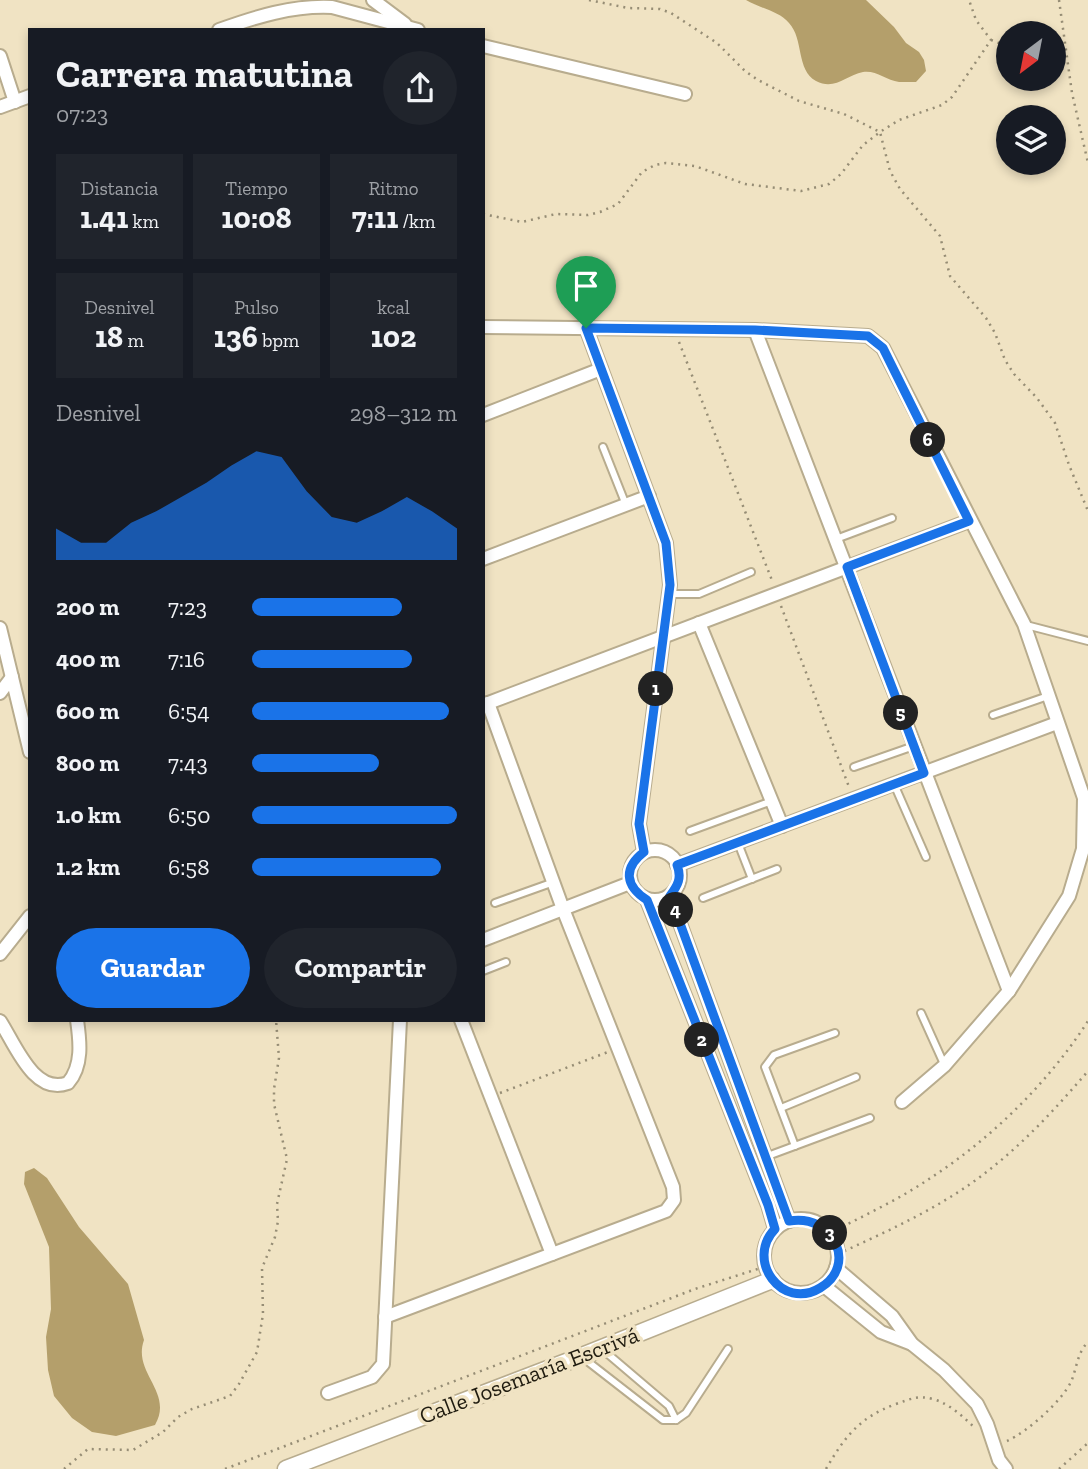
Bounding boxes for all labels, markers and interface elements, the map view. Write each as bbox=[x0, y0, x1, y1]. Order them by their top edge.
north arrow bbox=[996, 21, 1066, 91]
map controls bbox=[996, 21, 1066, 175]
text: Carrera matutina bbox=[56, 51, 353, 97]
button: share bbox=[383, 51, 457, 125]
text: 07:23 bbox=[56, 100, 108, 128]
button: layers bbox=[996, 105, 1066, 175]
text: Distancia bbox=[81, 177, 158, 200]
text: Tiempo bbox=[225, 177, 288, 200]
text: Ritmo bbox=[368, 177, 419, 200]
text: 1.41 bbox=[80, 200, 128, 236]
text: 10:08 bbox=[221, 200, 292, 236]
text: 7:11 bbox=[352, 200, 398, 236]
text: km bbox=[128, 210, 159, 233]
text: /km bbox=[398, 210, 435, 233]
pin bbox=[556, 256, 616, 328]
icon: arrive bbox=[567, 267, 605, 305]
text: Desnivel bbox=[85, 296, 154, 319]
text: Pulso bbox=[234, 296, 279, 319]
text: kcal bbox=[377, 296, 410, 319]
text: 18 bbox=[95, 319, 123, 355]
text: 136 bbox=[214, 319, 258, 355]
text: 102 bbox=[371, 319, 416, 355]
text: m bbox=[123, 329, 144, 352]
text: bpm bbox=[258, 329, 299, 352]
text: Desnivel bbox=[56, 399, 141, 427]
text: 298–312 m bbox=[350, 399, 457, 427]
pin: 6 bbox=[911, 422, 946, 458]
text: 6 bbox=[922, 428, 933, 451]
text: 200 m bbox=[56, 593, 119, 621]
text: 7:23 bbox=[168, 593, 207, 621]
text: 400 m bbox=[56, 645, 120, 673]
text: 7:16 bbox=[168, 645, 205, 673]
pin: 1 bbox=[638, 672, 674, 706]
text: 1 bbox=[652, 677, 659, 700]
pin: 5 bbox=[884, 696, 918, 730]
text: 600 m bbox=[56, 697, 119, 725]
text: 6:54 bbox=[168, 697, 210, 725]
text: 5 bbox=[896, 701, 905, 724]
text: 800 m bbox=[56, 749, 119, 777]
text: 7:43 bbox=[168, 749, 208, 777]
text: 1.0 km bbox=[56, 801, 121, 829]
text: 6:50 bbox=[168, 801, 210, 829]
text: 1.2 km bbox=[56, 853, 120, 881]
text: 6:58 bbox=[168, 853, 210, 881]
pin: 4 bbox=[658, 892, 694, 928]
text: 4 bbox=[670, 898, 681, 921]
button: Guardar bbox=[56, 928, 250, 1008]
button: Compartir bbox=[264, 928, 457, 1008]
pin: 2 bbox=[684, 1023, 720, 1058]
text: 2 bbox=[696, 1028, 707, 1051]
pin: 3 bbox=[812, 1216, 848, 1250]
text: 3 bbox=[824, 1221, 835, 1244]
street label: Calle Josemaría Escrivá bbox=[415, 1320, 643, 1430]

